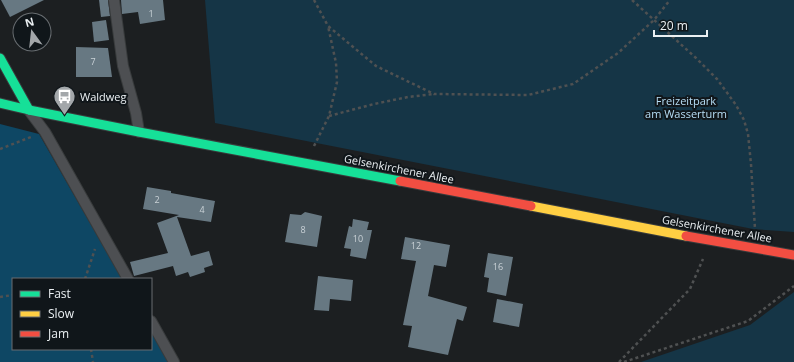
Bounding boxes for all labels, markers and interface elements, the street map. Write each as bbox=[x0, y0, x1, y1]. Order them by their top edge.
house number: 1 bbox=[148, 7, 154, 20]
north arrow bbox=[12, 12, 52, 52]
scale bar bbox=[654, 12, 707, 38]
text: N bbox=[23, 13, 36, 30]
text: 20 m bbox=[660, 17, 688, 34]
house number: 7 bbox=[90, 55, 96, 68]
bus stop icon: Waldweg bbox=[52, 84, 78, 117]
place label: Waldweg bbox=[80, 89, 126, 104]
park label: Freizeitpark am Wasserturm bbox=[645, 93, 727, 121]
street label: Gelsenkirchener Allee bbox=[343, 151, 455, 187]
house number: 2 bbox=[154, 193, 160, 206]
house number: 4 bbox=[199, 203, 205, 216]
street label: Gelsenkirchener Allee bbox=[661, 211, 773, 246]
house number: 8 bbox=[300, 223, 306, 236]
house number: 10 bbox=[353, 232, 363, 245]
house number: 12 bbox=[411, 239, 421, 252]
house number: 16 bbox=[493, 260, 503, 273]
legend bbox=[12, 278, 152, 350]
text: Fast bbox=[48, 285, 71, 302]
text: Slow bbox=[48, 305, 75, 322]
text: Jam bbox=[47, 325, 69, 342]

